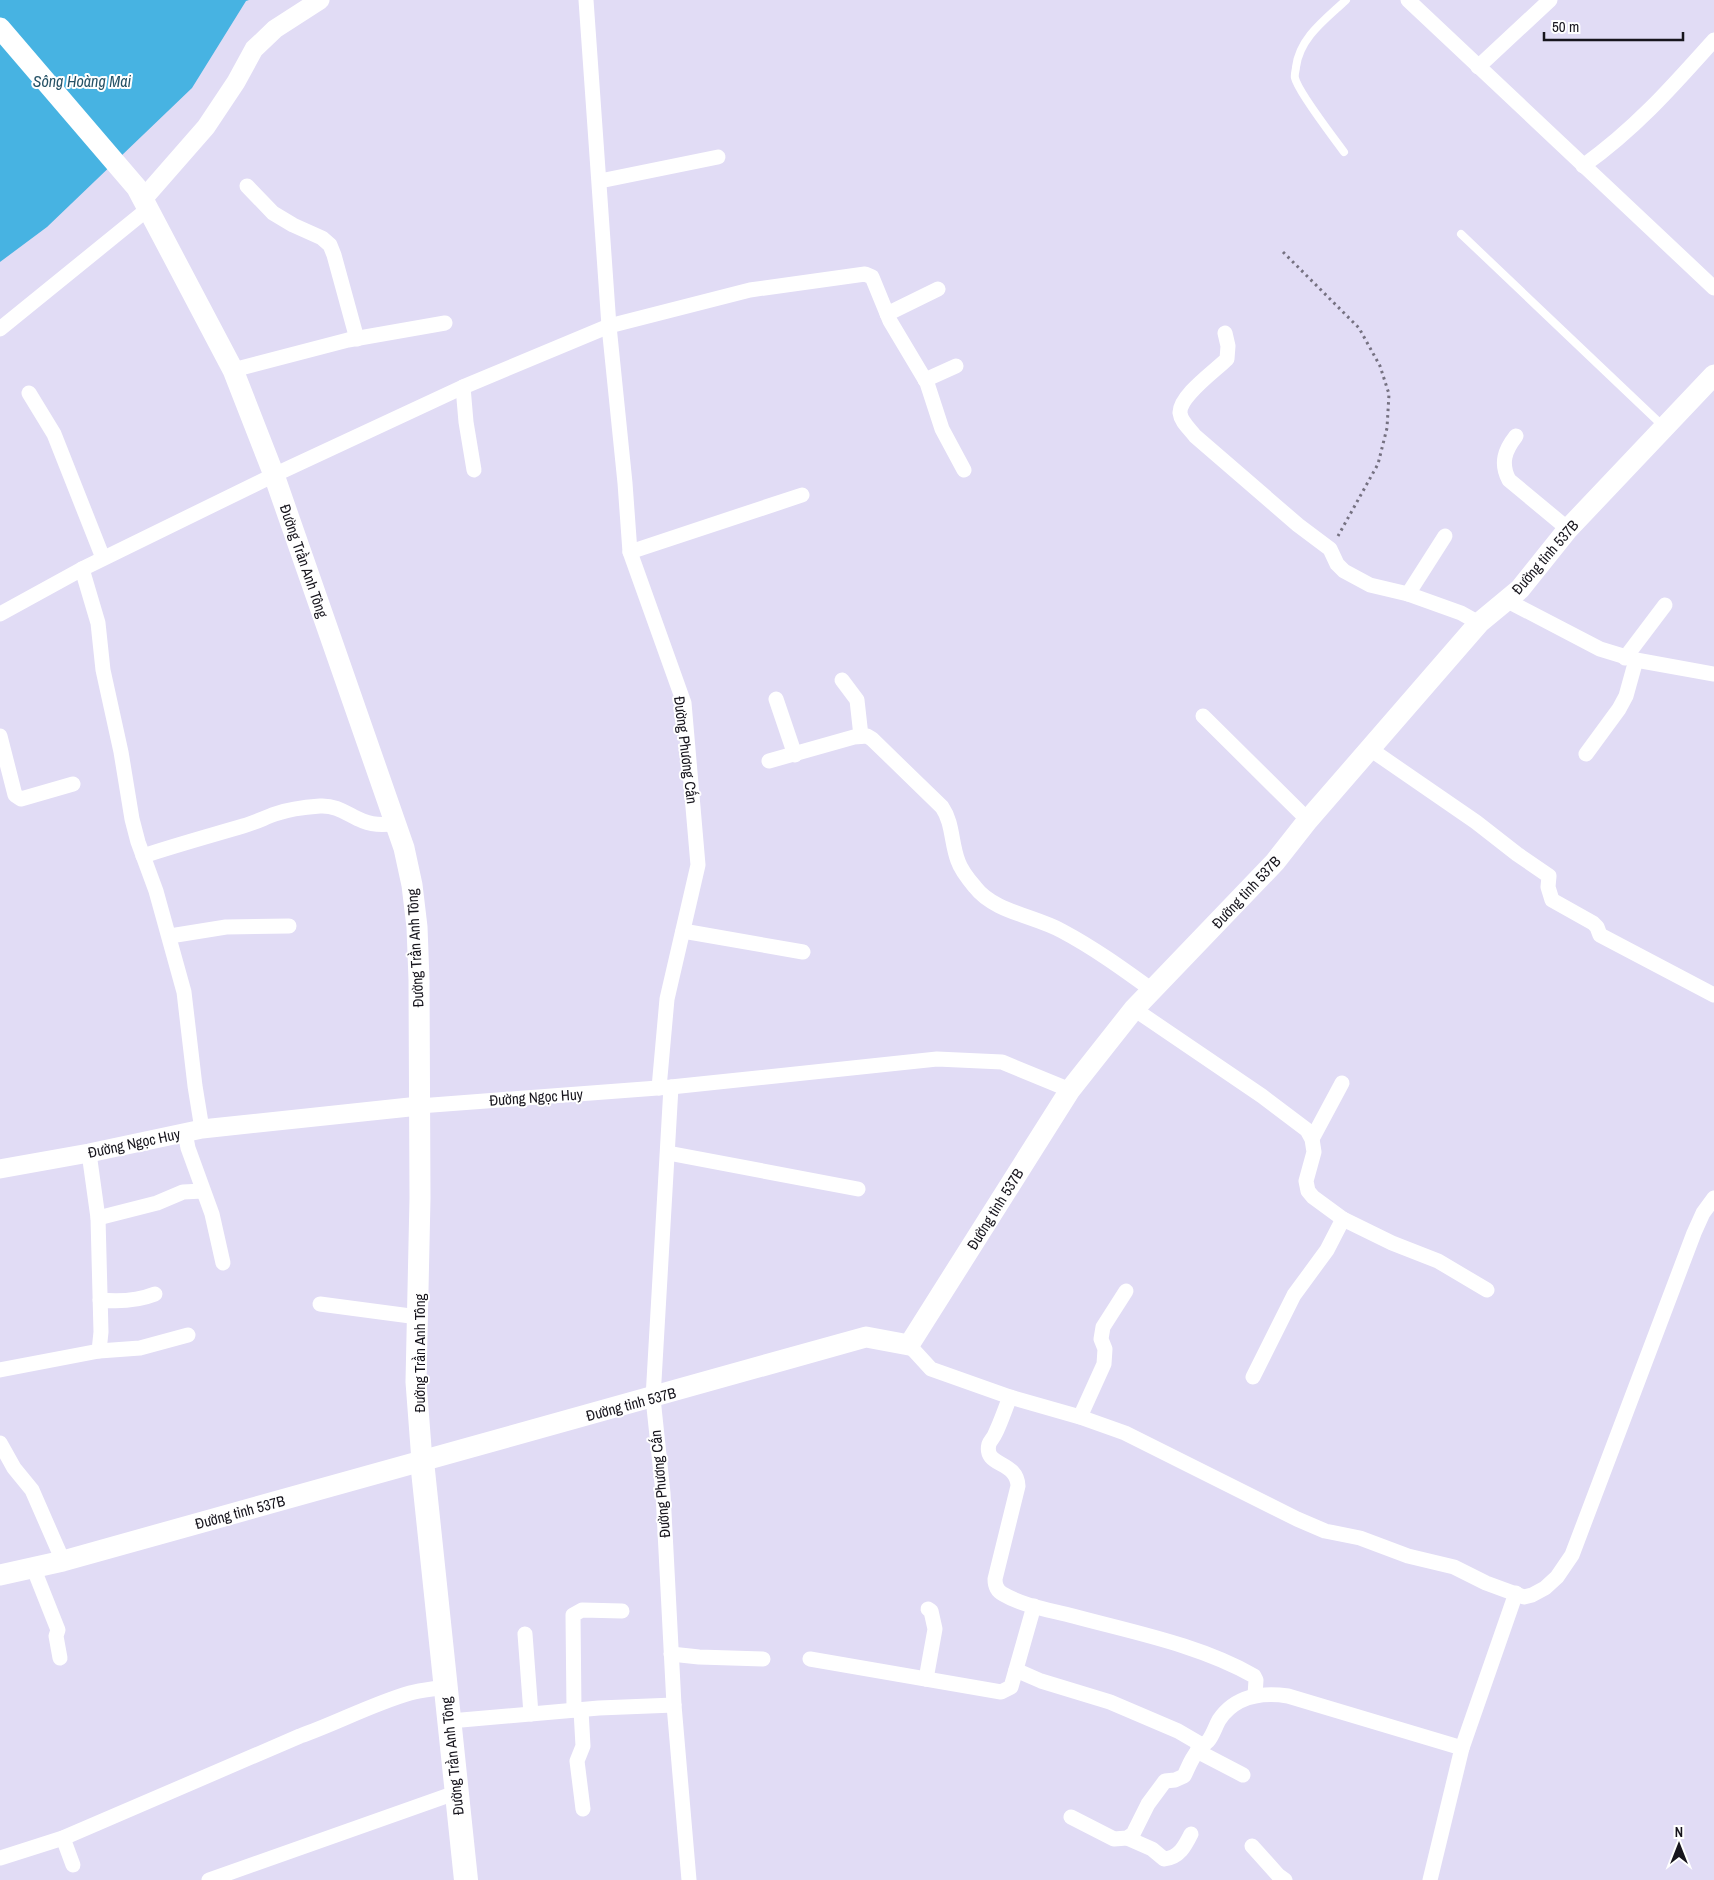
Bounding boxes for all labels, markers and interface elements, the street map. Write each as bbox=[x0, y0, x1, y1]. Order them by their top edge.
scale bar bbox=[1544, 10, 1683, 42]
text: 50 m bbox=[1552, 16, 1579, 37]
water label: Sông Hoàng Mai bbox=[33, 70, 132, 92]
street label: Đường Trần Anh Tông bbox=[275, 501, 333, 621]
street label: Đường tỉnh 537B bbox=[1507, 515, 1583, 599]
street label: Đường Phương Cấn bbox=[669, 695, 703, 805]
street label: Đường tỉnh 537B bbox=[1207, 851, 1285, 933]
street label: Đường Trần Anh Tông bbox=[401, 888, 429, 1008]
street label: Đường Ngọc Huy bbox=[489, 1083, 584, 1111]
street label: Đường Ngọc Huy bbox=[86, 1123, 183, 1163]
street label: Đường tỉnh 537B bbox=[962, 1164, 1028, 1254]
street label: Đường Trần Anh Tông bbox=[409, 1293, 430, 1412]
street label: Đường tỉnh 537B bbox=[584, 1382, 678, 1426]
street label: Đường Phương Cấn bbox=[645, 1429, 675, 1539]
street label: Đường tỉnh 537B bbox=[193, 1490, 287, 1534]
street label: Đường Trần Anh Tông bbox=[435, 1696, 469, 1816]
north arrow bbox=[1654, 1820, 1704, 1870]
text: N bbox=[1675, 1823, 1683, 1841]

